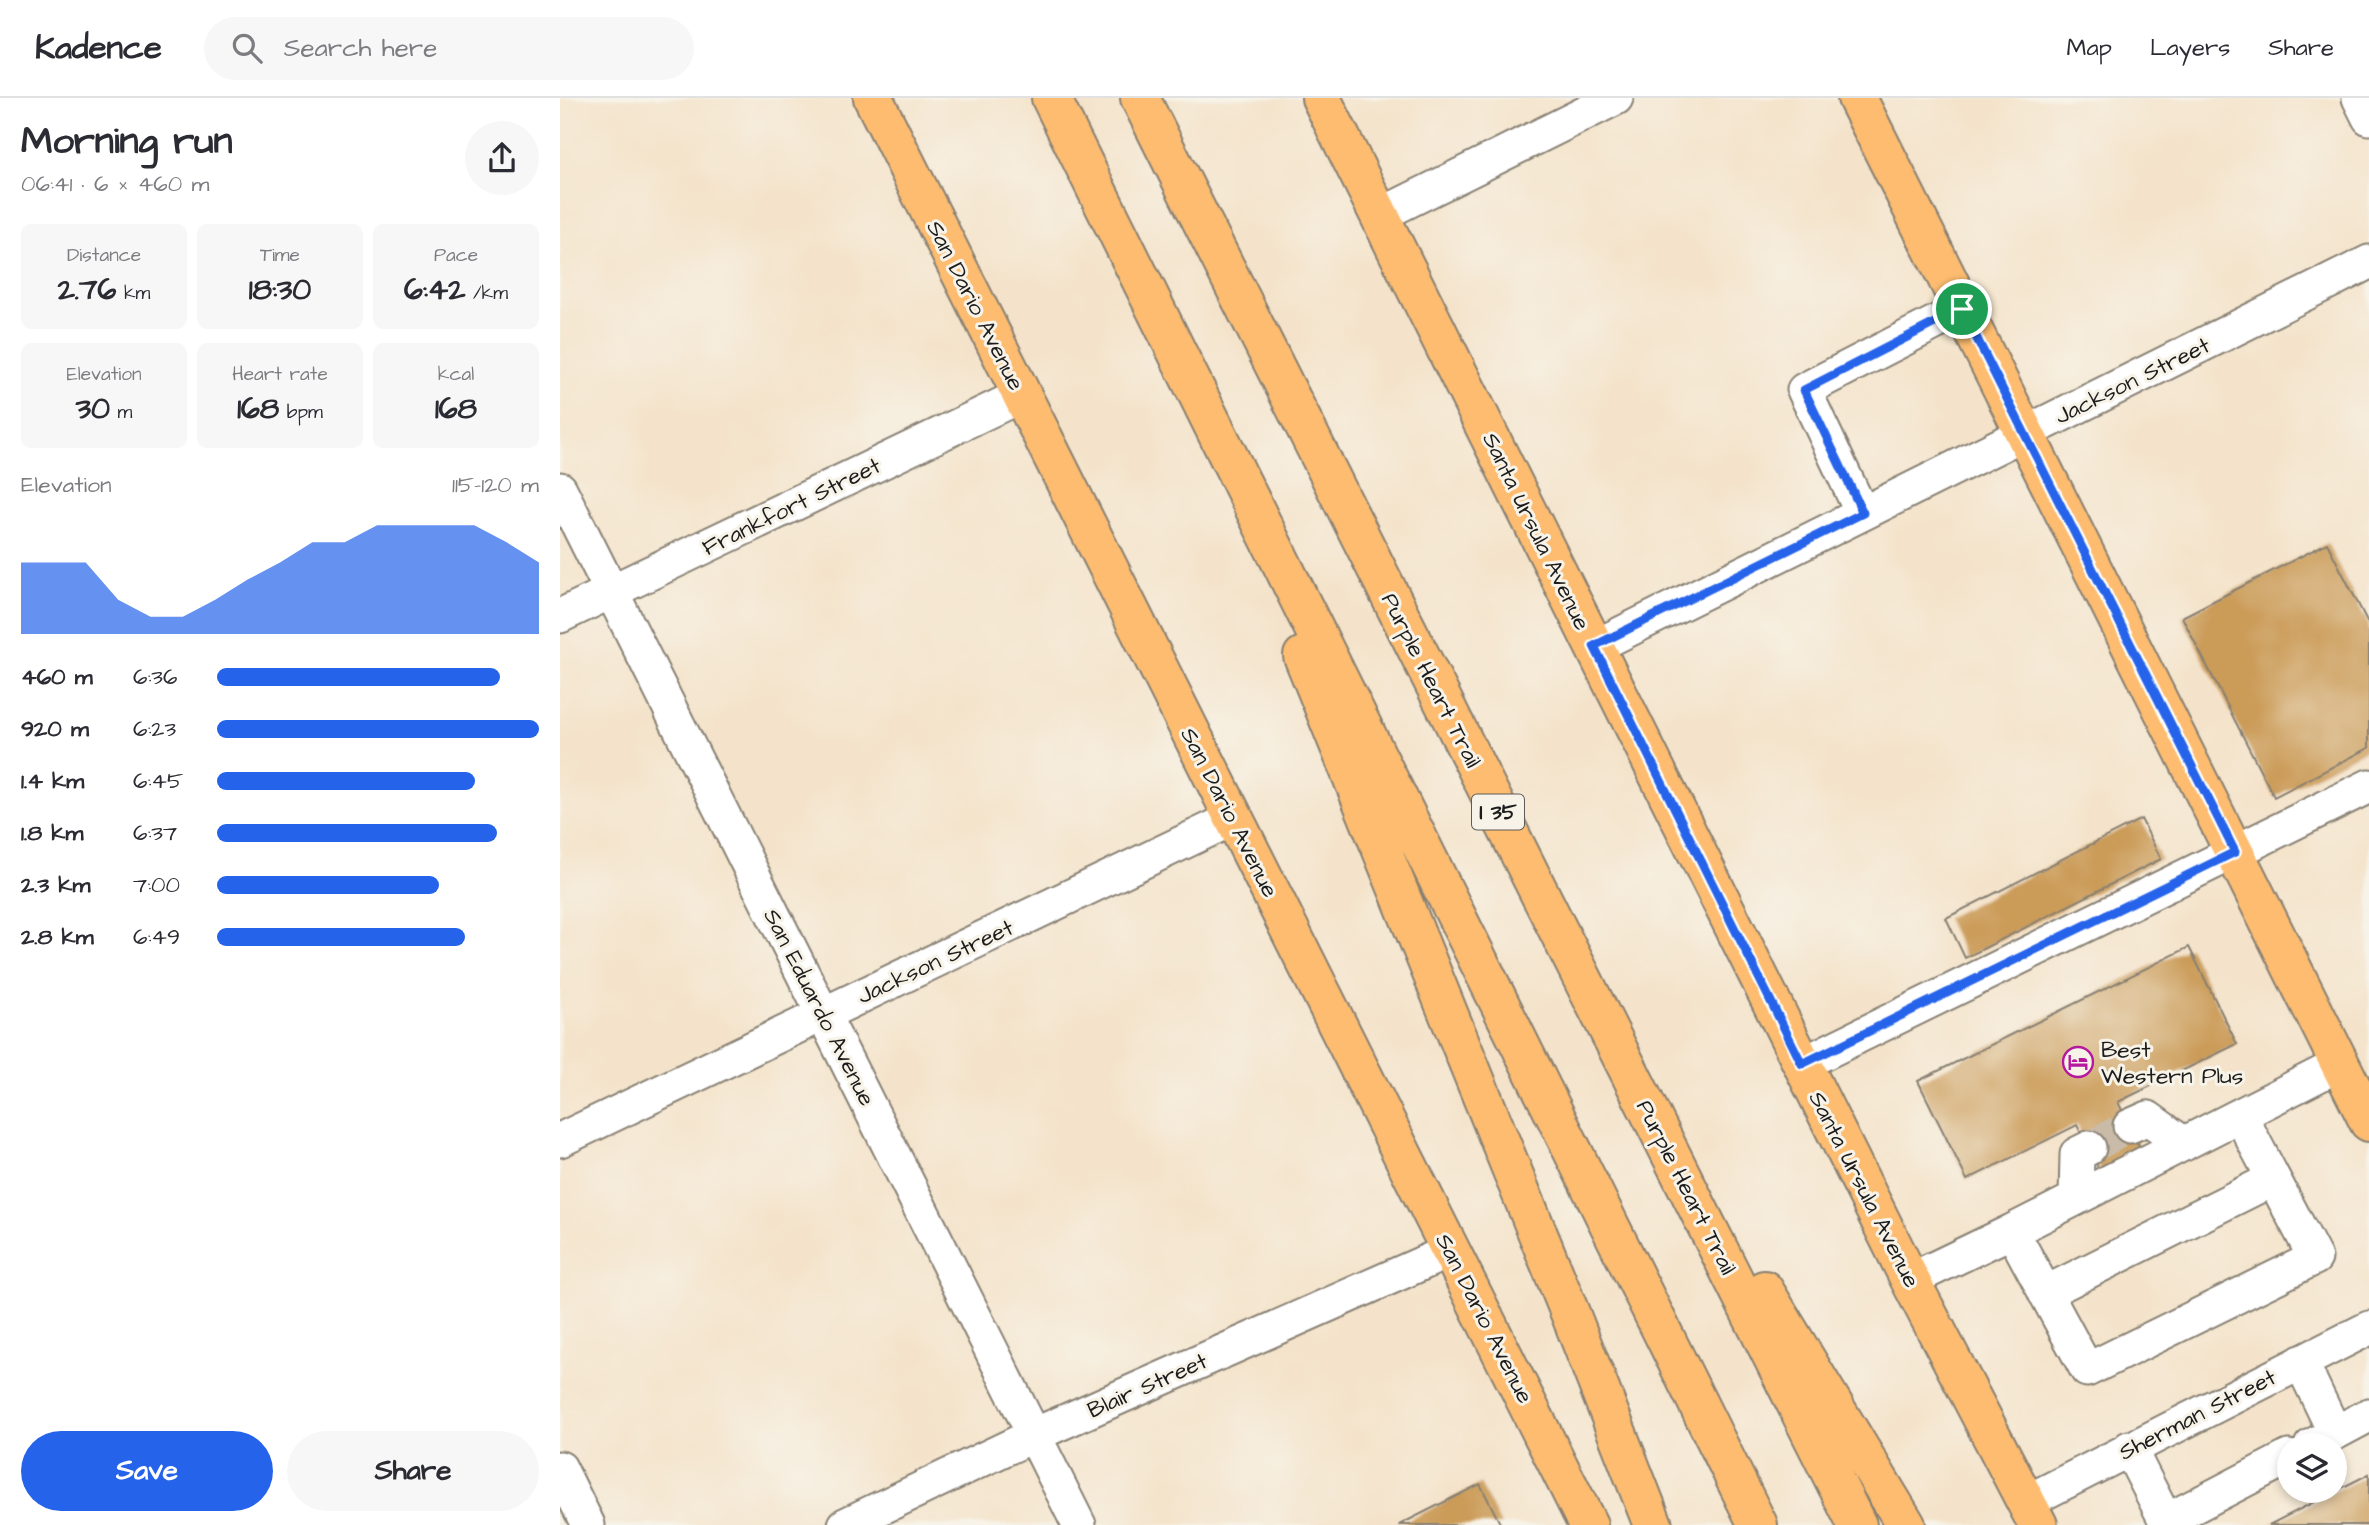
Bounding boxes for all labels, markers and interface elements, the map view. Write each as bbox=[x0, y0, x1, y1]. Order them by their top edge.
search box bbox=[204, 17, 694, 80]
text: Kadence bbox=[35, 25, 162, 71]
icon: search bbox=[228, 29, 266, 67]
text: Search here bbox=[284, 30, 437, 66]
text: Map bbox=[2067, 31, 2112, 65]
text: Layers bbox=[2150, 31, 2230, 65]
text: Share bbox=[2268, 31, 2334, 65]
text: Morning run bbox=[21, 116, 233, 168]
button: share bbox=[465, 121, 539, 195]
text: 06:41 · 6 × 460 m bbox=[21, 168, 209, 200]
street label: San Dario Avenue bbox=[918, 215, 1032, 396]
text: Distance bbox=[67, 242, 141, 269]
text: Time bbox=[260, 242, 300, 269]
text: Pace bbox=[434, 242, 478, 269]
text: 2.76 bbox=[58, 269, 116, 311]
text: 18:30 bbox=[249, 269, 311, 311]
text: 6:42 bbox=[404, 269, 465, 311]
pin bbox=[1932, 279, 1992, 339]
text: km bbox=[116, 280, 150, 307]
text: /km bbox=[465, 280, 508, 307]
icon: arrive bbox=[1943, 290, 1981, 328]
street label: Jackson Street bbox=[2050, 329, 2216, 432]
text: Elevation bbox=[67, 361, 141, 388]
text: Heart rate bbox=[232, 361, 328, 388]
text: kcal bbox=[438, 361, 474, 388]
text: 30 bbox=[76, 388, 110, 430]
text: 168 bbox=[237, 388, 279, 430]
text: 168 bbox=[435, 388, 477, 430]
text: m bbox=[110, 399, 132, 426]
text: bpm bbox=[279, 399, 323, 426]
street label: Santa Ursula Avenue bbox=[1474, 427, 1598, 636]
street label: Frankfort Street bbox=[697, 450, 887, 564]
text: Elevation bbox=[21, 469, 112, 501]
text: 115–120 m bbox=[452, 469, 539, 501]
street label: Purple Heart Trail bbox=[1373, 588, 1489, 773]
text: 460 m bbox=[21, 661, 93, 693]
text: 6:36 bbox=[133, 661, 177, 693]
text: 920 m bbox=[21, 713, 89, 745]
text: 6:23 bbox=[133, 713, 176, 745]
street label: San Dario Avenue bbox=[1172, 722, 1286, 903]
text: 1.4 km bbox=[21, 765, 84, 797]
text: 6:45 bbox=[133, 765, 183, 797]
road number: I 35 bbox=[1472, 794, 1524, 830]
text: 1.8 km bbox=[21, 817, 83, 849]
text: 6:37 bbox=[133, 817, 177, 849]
text: 2.3 km bbox=[21, 869, 90, 901]
text: 7:00 bbox=[133, 869, 180, 901]
street label: San Eduardo Avenue bbox=[756, 903, 883, 1112]
street label: Jackson Street bbox=[852, 911, 1019, 1012]
text: 2.8 km bbox=[21, 921, 94, 953]
text: 6:49 bbox=[133, 921, 180, 953]
place label: Best Western Plus bbox=[2101, 1034, 2243, 1092]
hotel icon: Best Western Plus bbox=[2061, 1045, 2095, 1079]
street label: Santa Ursula Avenue bbox=[1801, 1086, 1927, 1293]
street label: Purple Heart Trail bbox=[1628, 1095, 1744, 1280]
street label: San Dario Avenue bbox=[1427, 1228, 1541, 1409]
street label: Blair Street bbox=[1082, 1345, 1213, 1427]
street label: Sherman Street bbox=[2113, 1361, 2282, 1468]
button: Save bbox=[21, 1431, 273, 1511]
button: Share bbox=[287, 1431, 539, 1511]
map controls bbox=[2277, 1433, 2347, 1503]
button: layers bbox=[2277, 1433, 2347, 1503]

